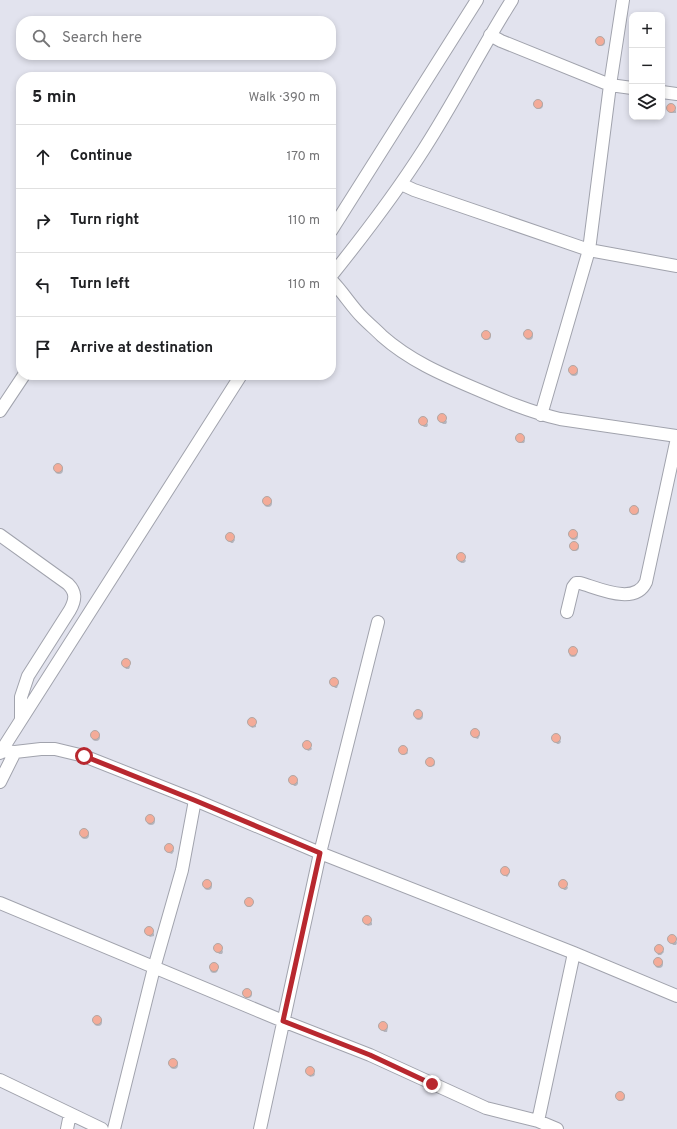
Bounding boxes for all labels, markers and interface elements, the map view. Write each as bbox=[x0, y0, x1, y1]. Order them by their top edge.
map controls bbox=[629, 12, 665, 120]
button: + bbox=[629, 12, 665, 48]
search box bbox=[16, 16, 336, 60]
icon: search bbox=[30, 27, 52, 49]
text: Search here bbox=[62, 29, 142, 48]
button: − bbox=[629, 48, 665, 84]
button: layers bbox=[629, 84, 665, 120]
text: 5 min bbox=[32, 87, 76, 109]
text: Walk · 390 m bbox=[249, 90, 320, 106]
icon: ahead bbox=[32, 146, 54, 168]
text: Continue bbox=[70, 147, 132, 166]
text: 170 m bbox=[286, 149, 320, 165]
icon: right bbox=[32, 210, 54, 232]
text: Turn right bbox=[70, 211, 139, 230]
text: 110 m bbox=[288, 213, 320, 229]
icon: left bbox=[32, 274, 54, 296]
text: Turn left bbox=[70, 275, 130, 294]
text: 110 m bbox=[288, 277, 320, 293]
icon: arrive bbox=[32, 338, 54, 360]
text: Arrive at destination bbox=[70, 339, 213, 358]
route start bbox=[75, 747, 93, 765]
route end bbox=[423, 1075, 441, 1093]

